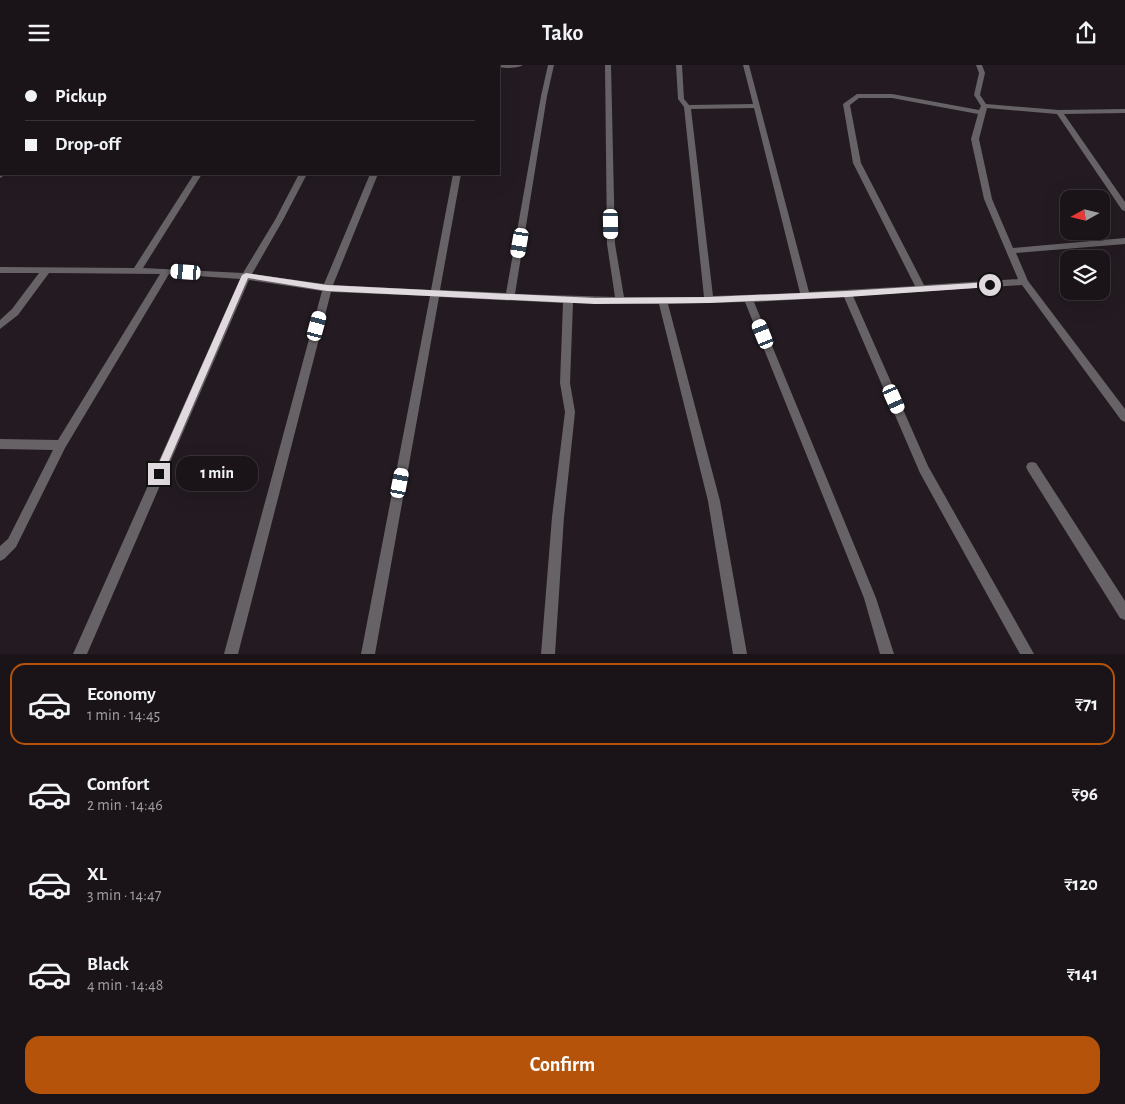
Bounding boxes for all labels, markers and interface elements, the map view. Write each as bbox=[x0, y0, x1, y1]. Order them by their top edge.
icon: menu bbox=[25, 19, 53, 47]
icon: share bbox=[1072, 19, 1100, 47]
text: Tako bbox=[542, 22, 583, 44]
text: Pickup bbox=[55, 87, 107, 106]
text: Drop-off bbox=[55, 135, 120, 154]
north arrow bbox=[1060, 190, 1110, 240]
map controls bbox=[1060, 190, 1110, 300]
car bbox=[603, 209, 618, 239]
car bbox=[510, 227, 529, 259]
button: layers bbox=[1060, 250, 1110, 300]
car bbox=[170, 263, 201, 281]
route start bbox=[979, 274, 1001, 296]
car bbox=[305, 310, 328, 342]
car bbox=[750, 317, 775, 351]
car bbox=[881, 382, 906, 416]
callout: 1 min bbox=[176, 457, 259, 491]
route end bbox=[148, 463, 170, 485]
text: 1 min bbox=[200, 465, 234, 481]
car bbox=[389, 467, 410, 499]
icon: car bbox=[27, 682, 72, 727]
text: Economy bbox=[87, 685, 156, 704]
text: ₹71 bbox=[1075, 695, 1098, 714]
text: 1 min · 14:45 bbox=[87, 707, 160, 723]
icon: car bbox=[27, 772, 72, 817]
text: Comfort bbox=[87, 775, 149, 794]
text: ₹96 bbox=[1072, 785, 1098, 804]
text: 2 min · 14:46 bbox=[87, 797, 163, 813]
icon: car bbox=[27, 862, 72, 907]
text: XL bbox=[87, 865, 107, 884]
text: ₹120 bbox=[1064, 875, 1098, 894]
text: 3 min · 14:47 bbox=[87, 887, 161, 903]
icon: car bbox=[27, 952, 72, 997]
text: Black bbox=[87, 955, 129, 974]
text: ₹141 bbox=[1067, 965, 1098, 984]
text: 4 min · 14:48 bbox=[87, 977, 163, 993]
button: Confirm bbox=[25, 1036, 1100, 1094]

